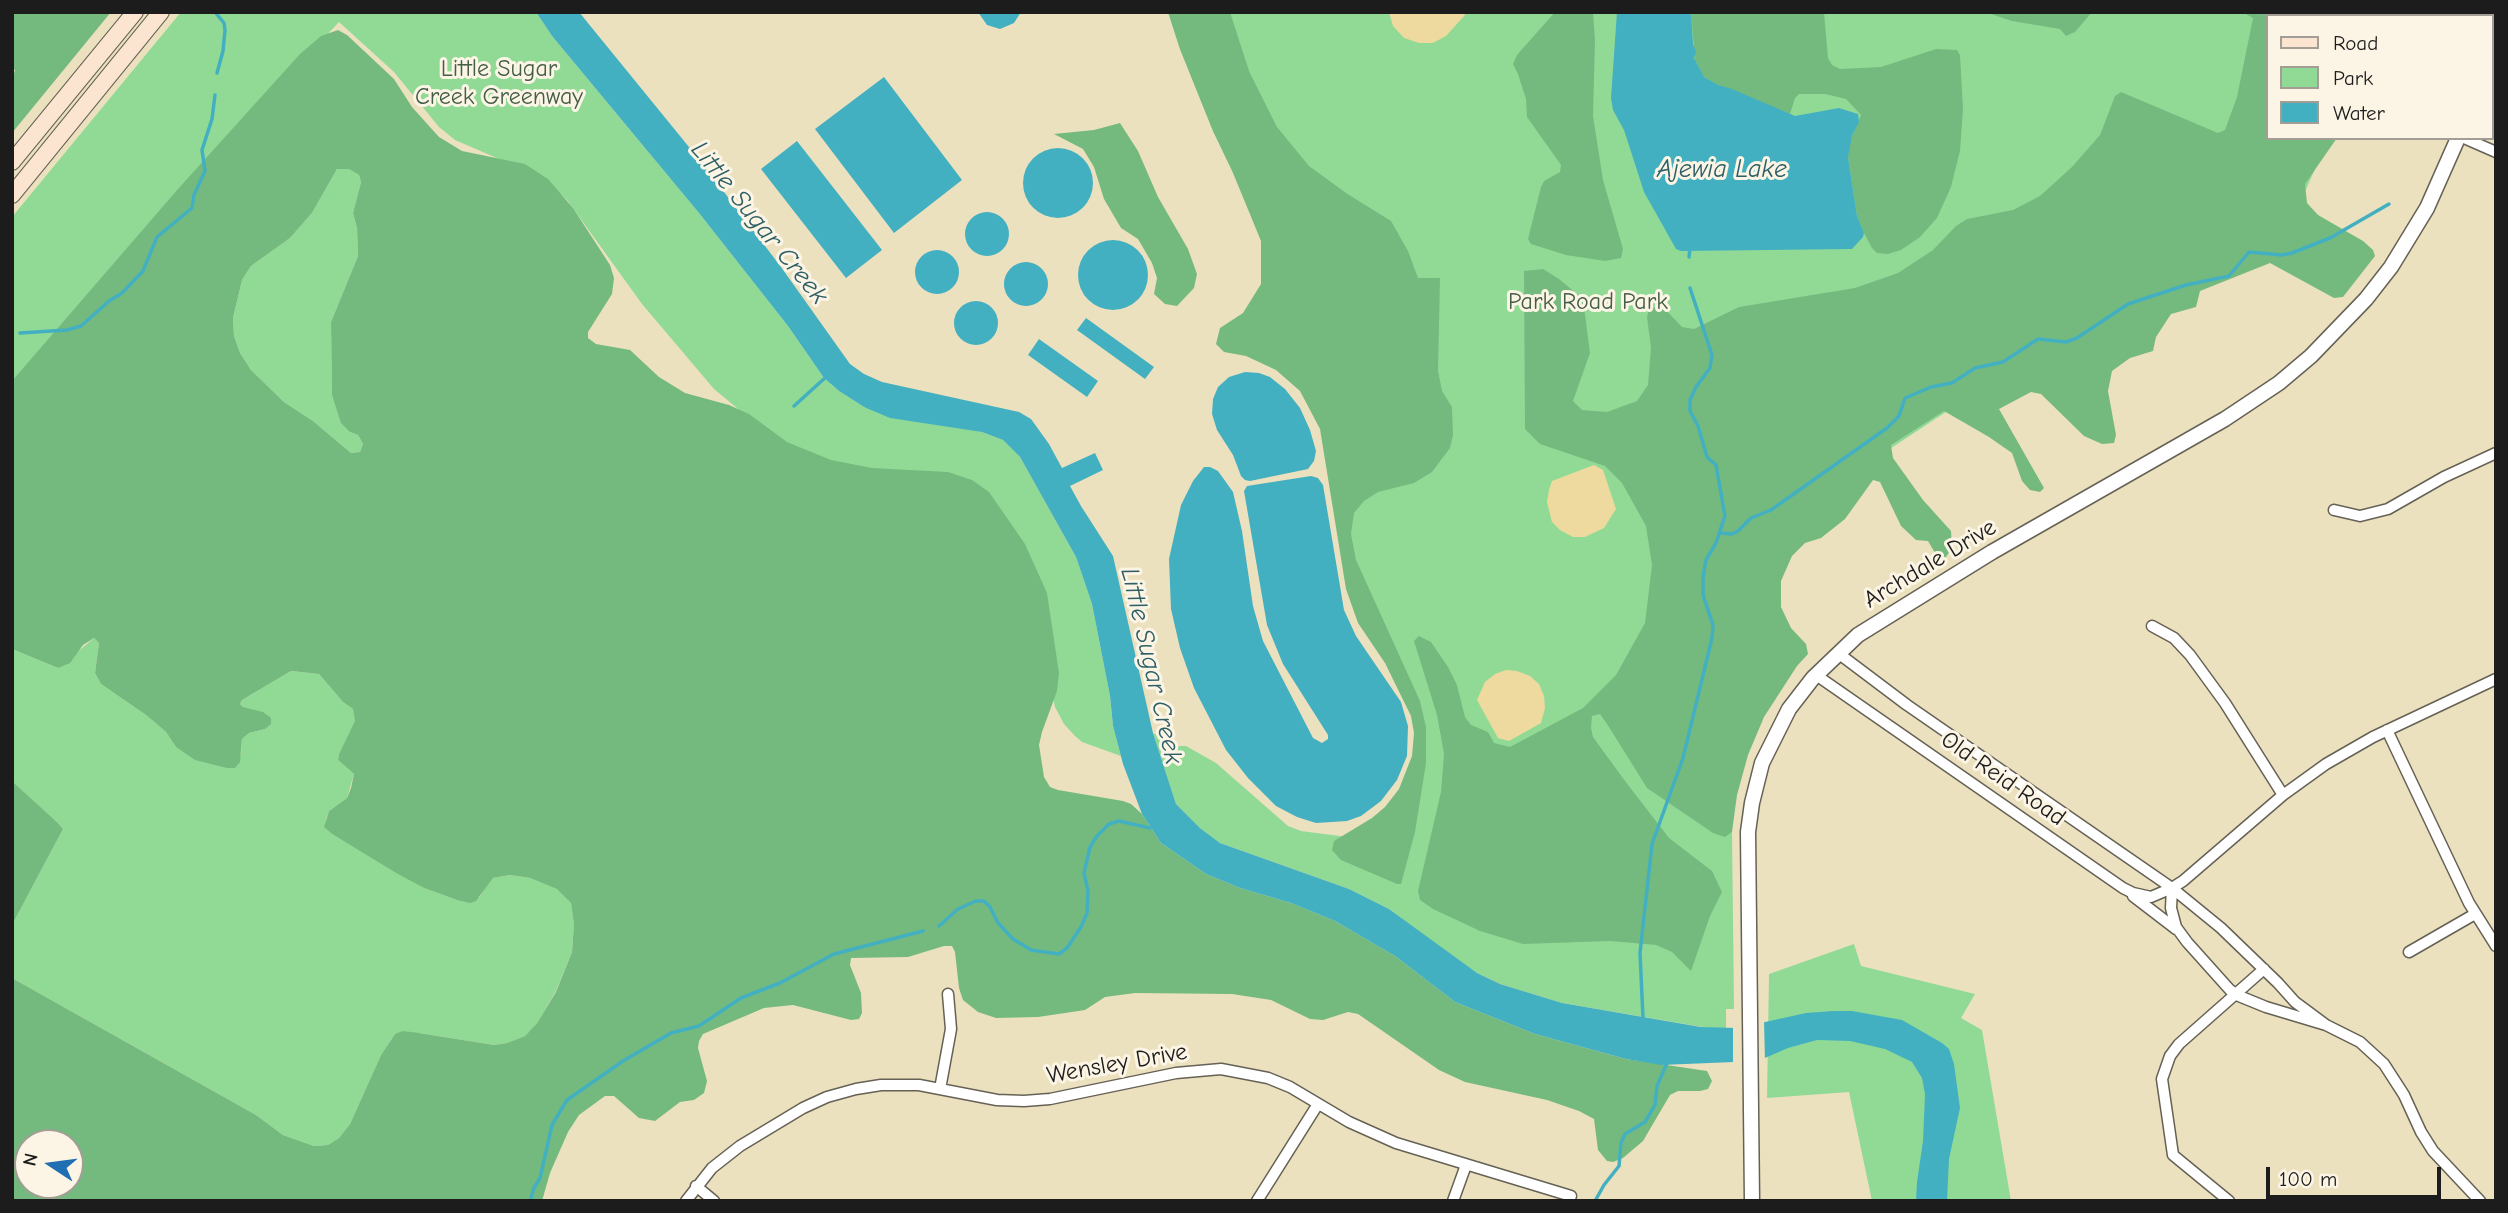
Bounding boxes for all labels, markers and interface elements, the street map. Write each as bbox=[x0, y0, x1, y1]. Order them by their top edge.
legend bbox=[2266, 14, 2494, 140]
text: Road bbox=[2333, 31, 2378, 55]
park label: Little Sugar Creek Greenway bbox=[415, 55, 583, 111]
text: Park bbox=[2333, 66, 2373, 90]
text: Water bbox=[2333, 101, 2385, 125]
water label: Little Sugar Creek bbox=[684, 135, 834, 311]
water label: Ajewia Lake bbox=[1657, 154, 1787, 186]
park label: Park Road Park bbox=[1508, 288, 1668, 316]
street label: Archdale Drive bbox=[1859, 513, 2001, 615]
water label: Little Sugar Creek bbox=[1113, 565, 1189, 767]
street label: Old Reid Road bbox=[1935, 725, 2071, 833]
street label: Wensley Drive bbox=[1045, 1037, 1189, 1091]
north arrow bbox=[14, 1129, 84, 1199]
text: N bbox=[18, 1151, 43, 1168]
scale bar bbox=[2270, 1154, 2445, 1198]
text: 100 m bbox=[2279, 1167, 2337, 1191]

